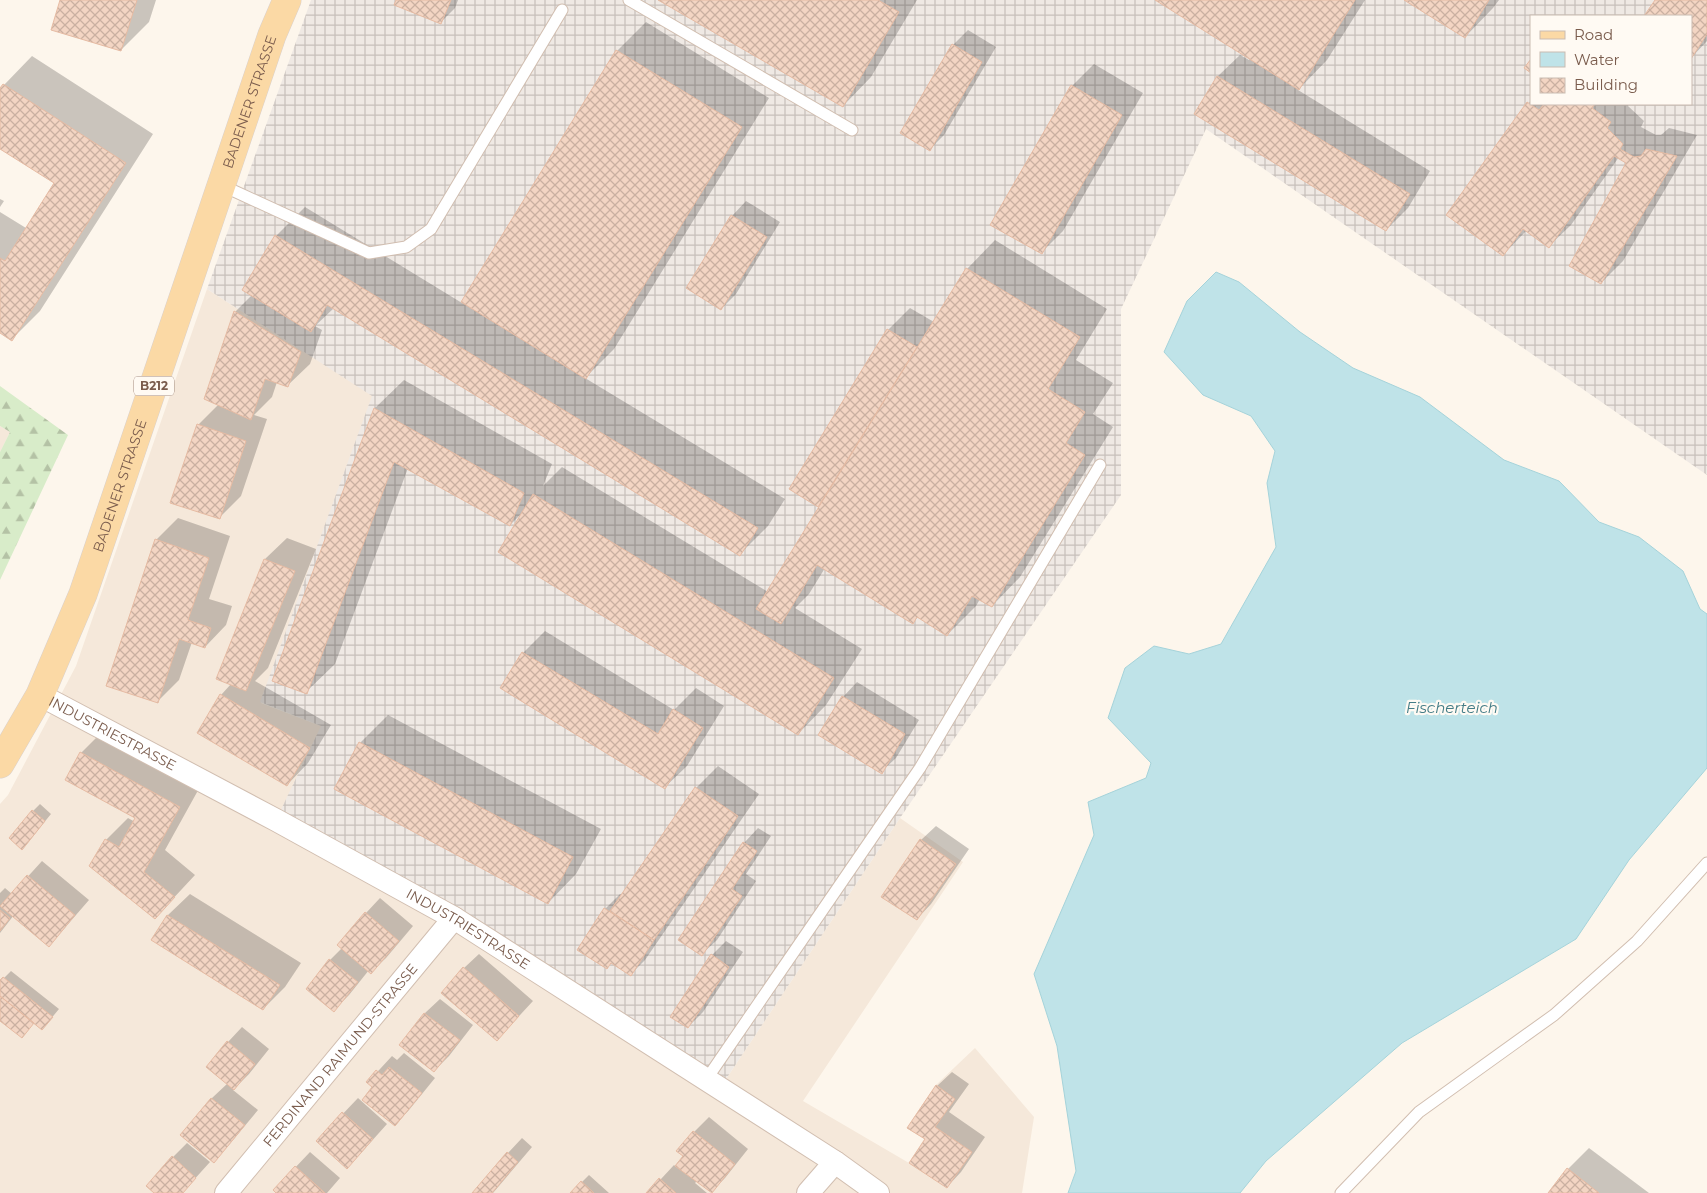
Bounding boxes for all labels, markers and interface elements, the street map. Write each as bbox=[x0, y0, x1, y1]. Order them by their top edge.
legend bbox=[1530, 15, 1692, 105]
text: Road bbox=[1574, 25, 1613, 44]
street label: BADENER STRASSE bbox=[219, 33, 280, 171]
text: Water bbox=[1574, 50, 1620, 69]
text: Building bbox=[1574, 75, 1638, 94]
road number: B212 bbox=[134, 376, 174, 396]
street label: BADENER STRASSE bbox=[89, 417, 151, 554]
street label: INDUSTRIESTRASSE bbox=[46, 692, 179, 775]
water label: Fischerteich bbox=[1406, 698, 1498, 717]
street label: INDUSTRIESTRASSE bbox=[403, 884, 534, 973]
street label: FERDINAND RAIMUND-STRASSE bbox=[259, 960, 421, 1150]

